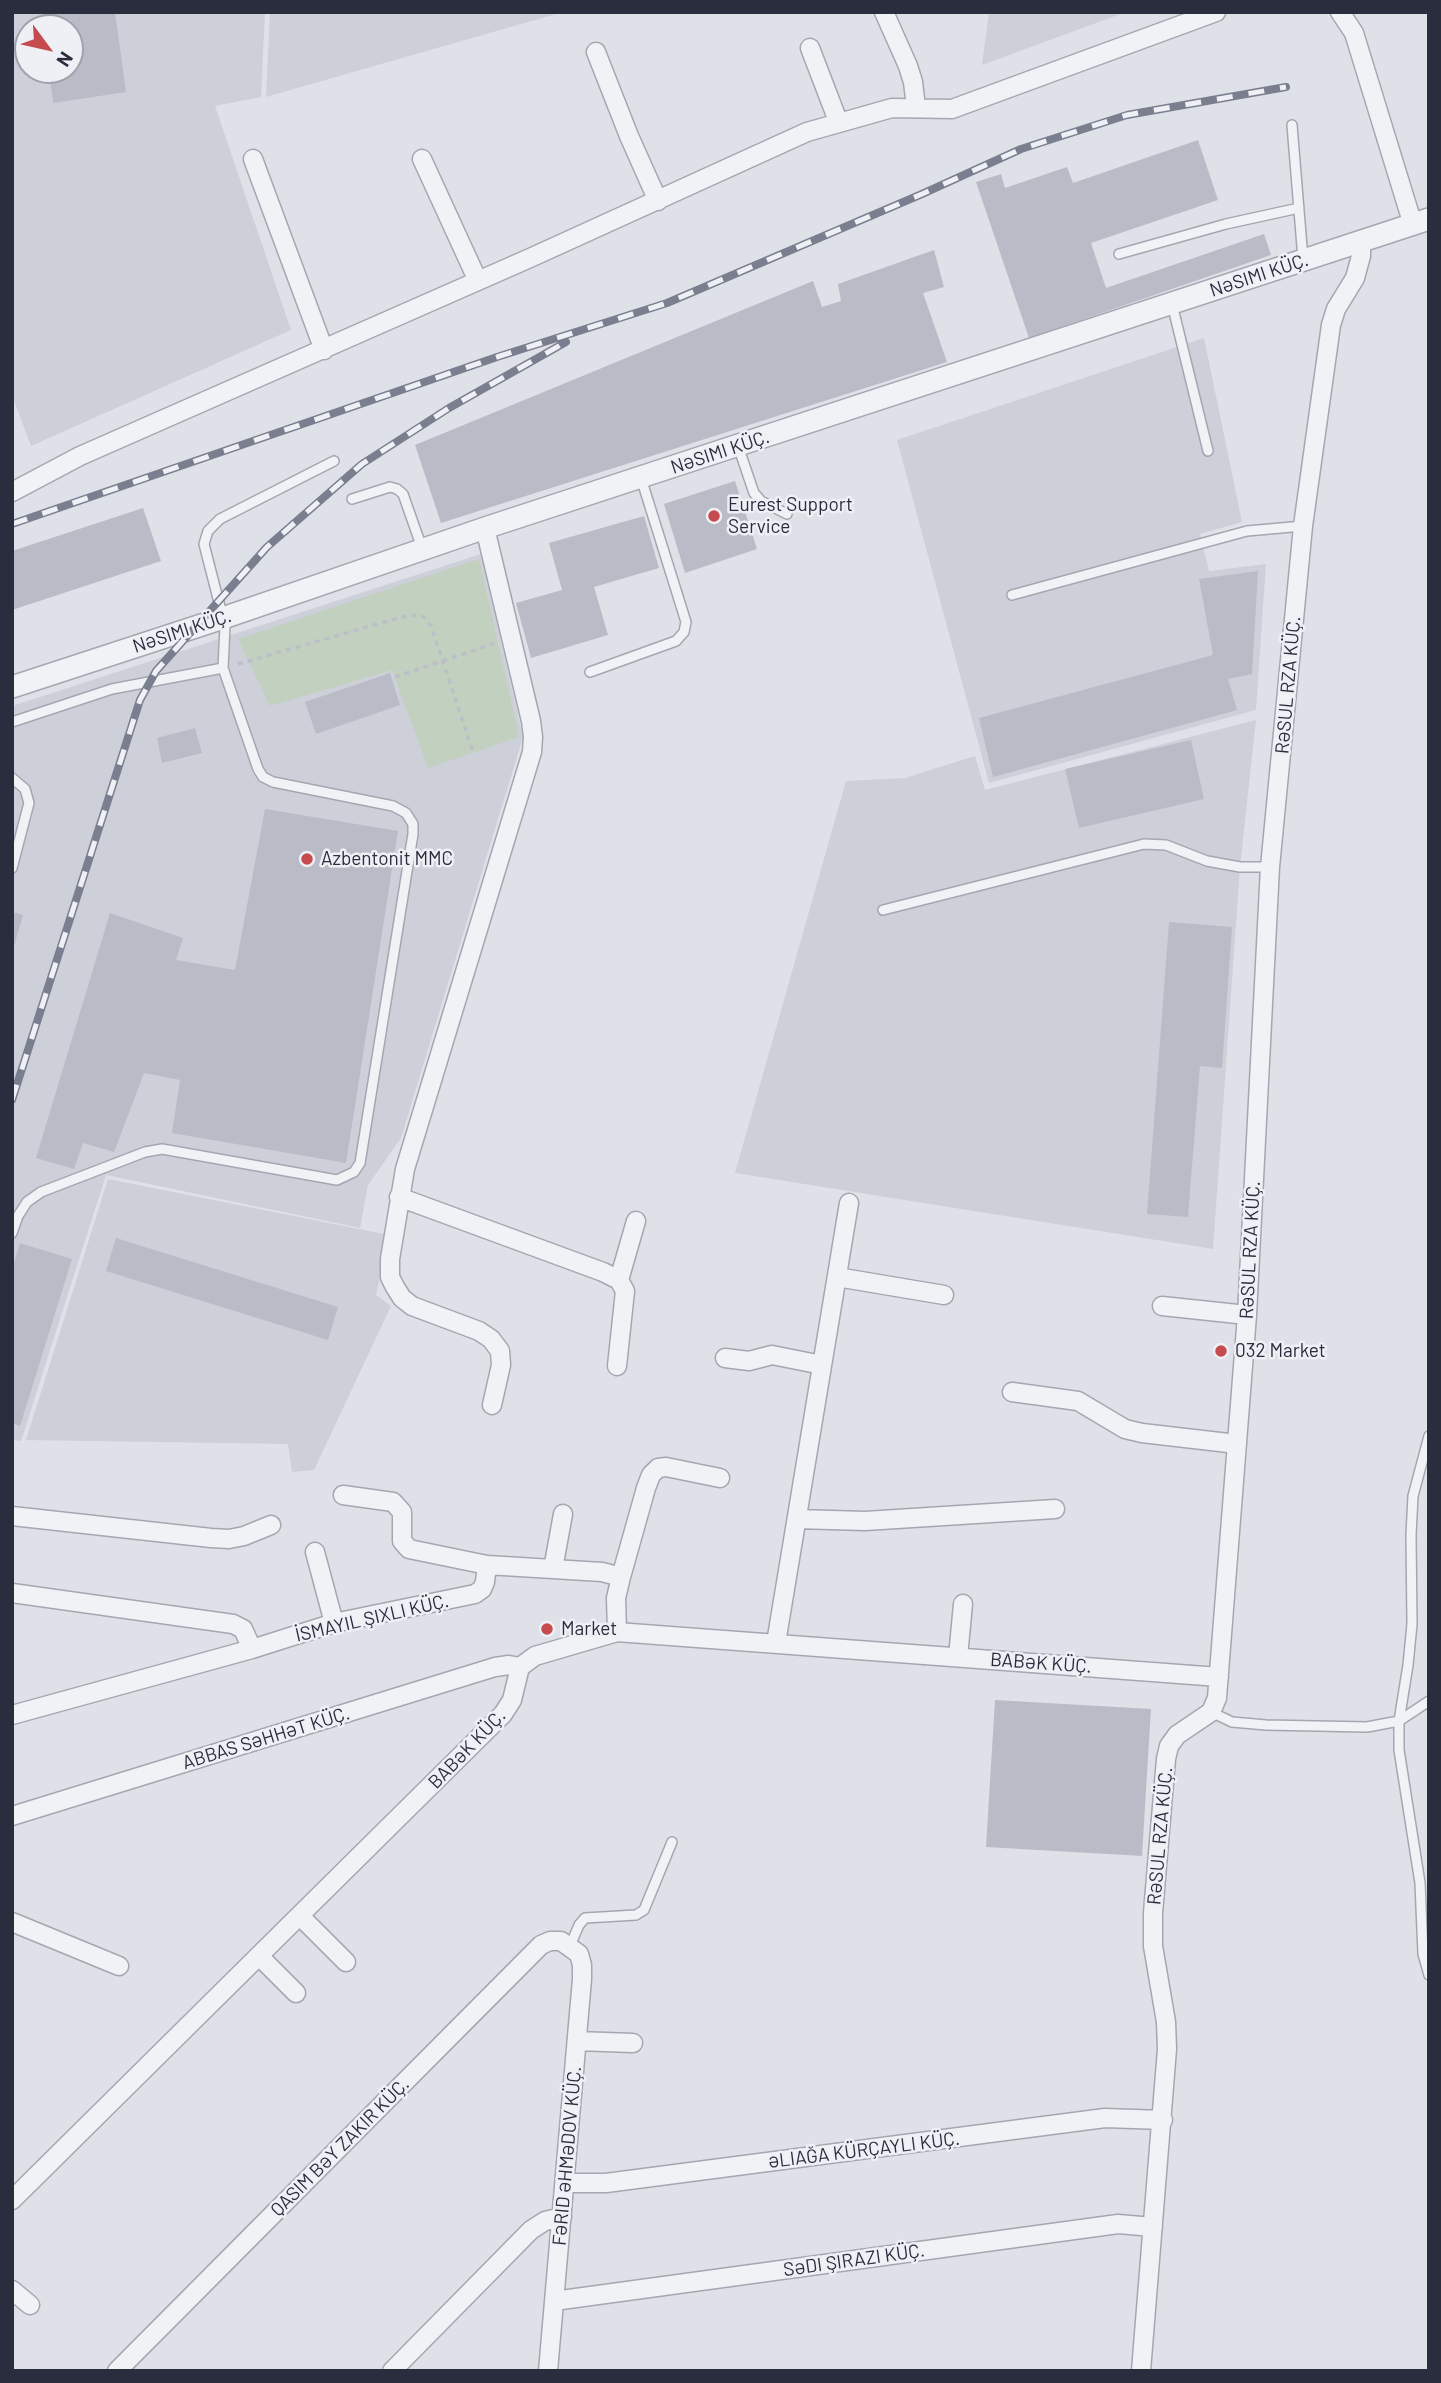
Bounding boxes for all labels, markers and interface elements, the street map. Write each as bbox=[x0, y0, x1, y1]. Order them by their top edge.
north arrow bbox=[14, 14, 84, 84]
text: N bbox=[52, 48, 78, 71]
street label: NƏSIMI KÜÇ. bbox=[1207, 248, 1311, 302]
street label: NƏSIMI KÜÇ. bbox=[668, 425, 772, 479]
place label: Eurest Support Service bbox=[728, 494, 853, 538]
marker: Eurest Support Service bbox=[706, 508, 722, 524]
street label: NƏSIMI KÜÇ. bbox=[130, 604, 234, 658]
street label: RƏSUL RZA KÜÇ. bbox=[1271, 615, 1305, 755]
place label: Azbentonit MMC bbox=[321, 848, 453, 870]
marker: Azbentonit MMC bbox=[299, 851, 315, 867]
street label: RƏSUL RZA KÜÇ. bbox=[1235, 1180, 1265, 1320]
place label: 032 Market bbox=[1235, 1340, 1326, 1362]
marker: 032 Market bbox=[1213, 1343, 1229, 1359]
street label: İSMAYIL ŞIXLI KÜÇ. bbox=[293, 1589, 451, 1647]
place label: Market bbox=[561, 1618, 617, 1640]
marker: Market bbox=[539, 1621, 555, 1637]
street label: BABƏK KÜÇ. bbox=[989, 1648, 1093, 1678]
street label: ABBAS SƏHHƏT KÜÇ. bbox=[180, 1702, 352, 1774]
street label: BABƏK KÜÇ. bbox=[423, 1704, 511, 1794]
street label: RƏSUL RZA KÜÇ. bbox=[1143, 1766, 1177, 1906]
street label: FƏRID ƏHMƏDOV KÜÇ. bbox=[548, 2065, 586, 2247]
street label: QASIM BƏY ZAKIR KÜÇ. bbox=[266, 2073, 414, 2221]
street label: ƏLIAĞA KÜRÇAYLI KÜÇ. bbox=[767, 2127, 961, 2173]
street label: SƏDI ŞIRAZI KÜÇ. bbox=[782, 2239, 926, 2281]

